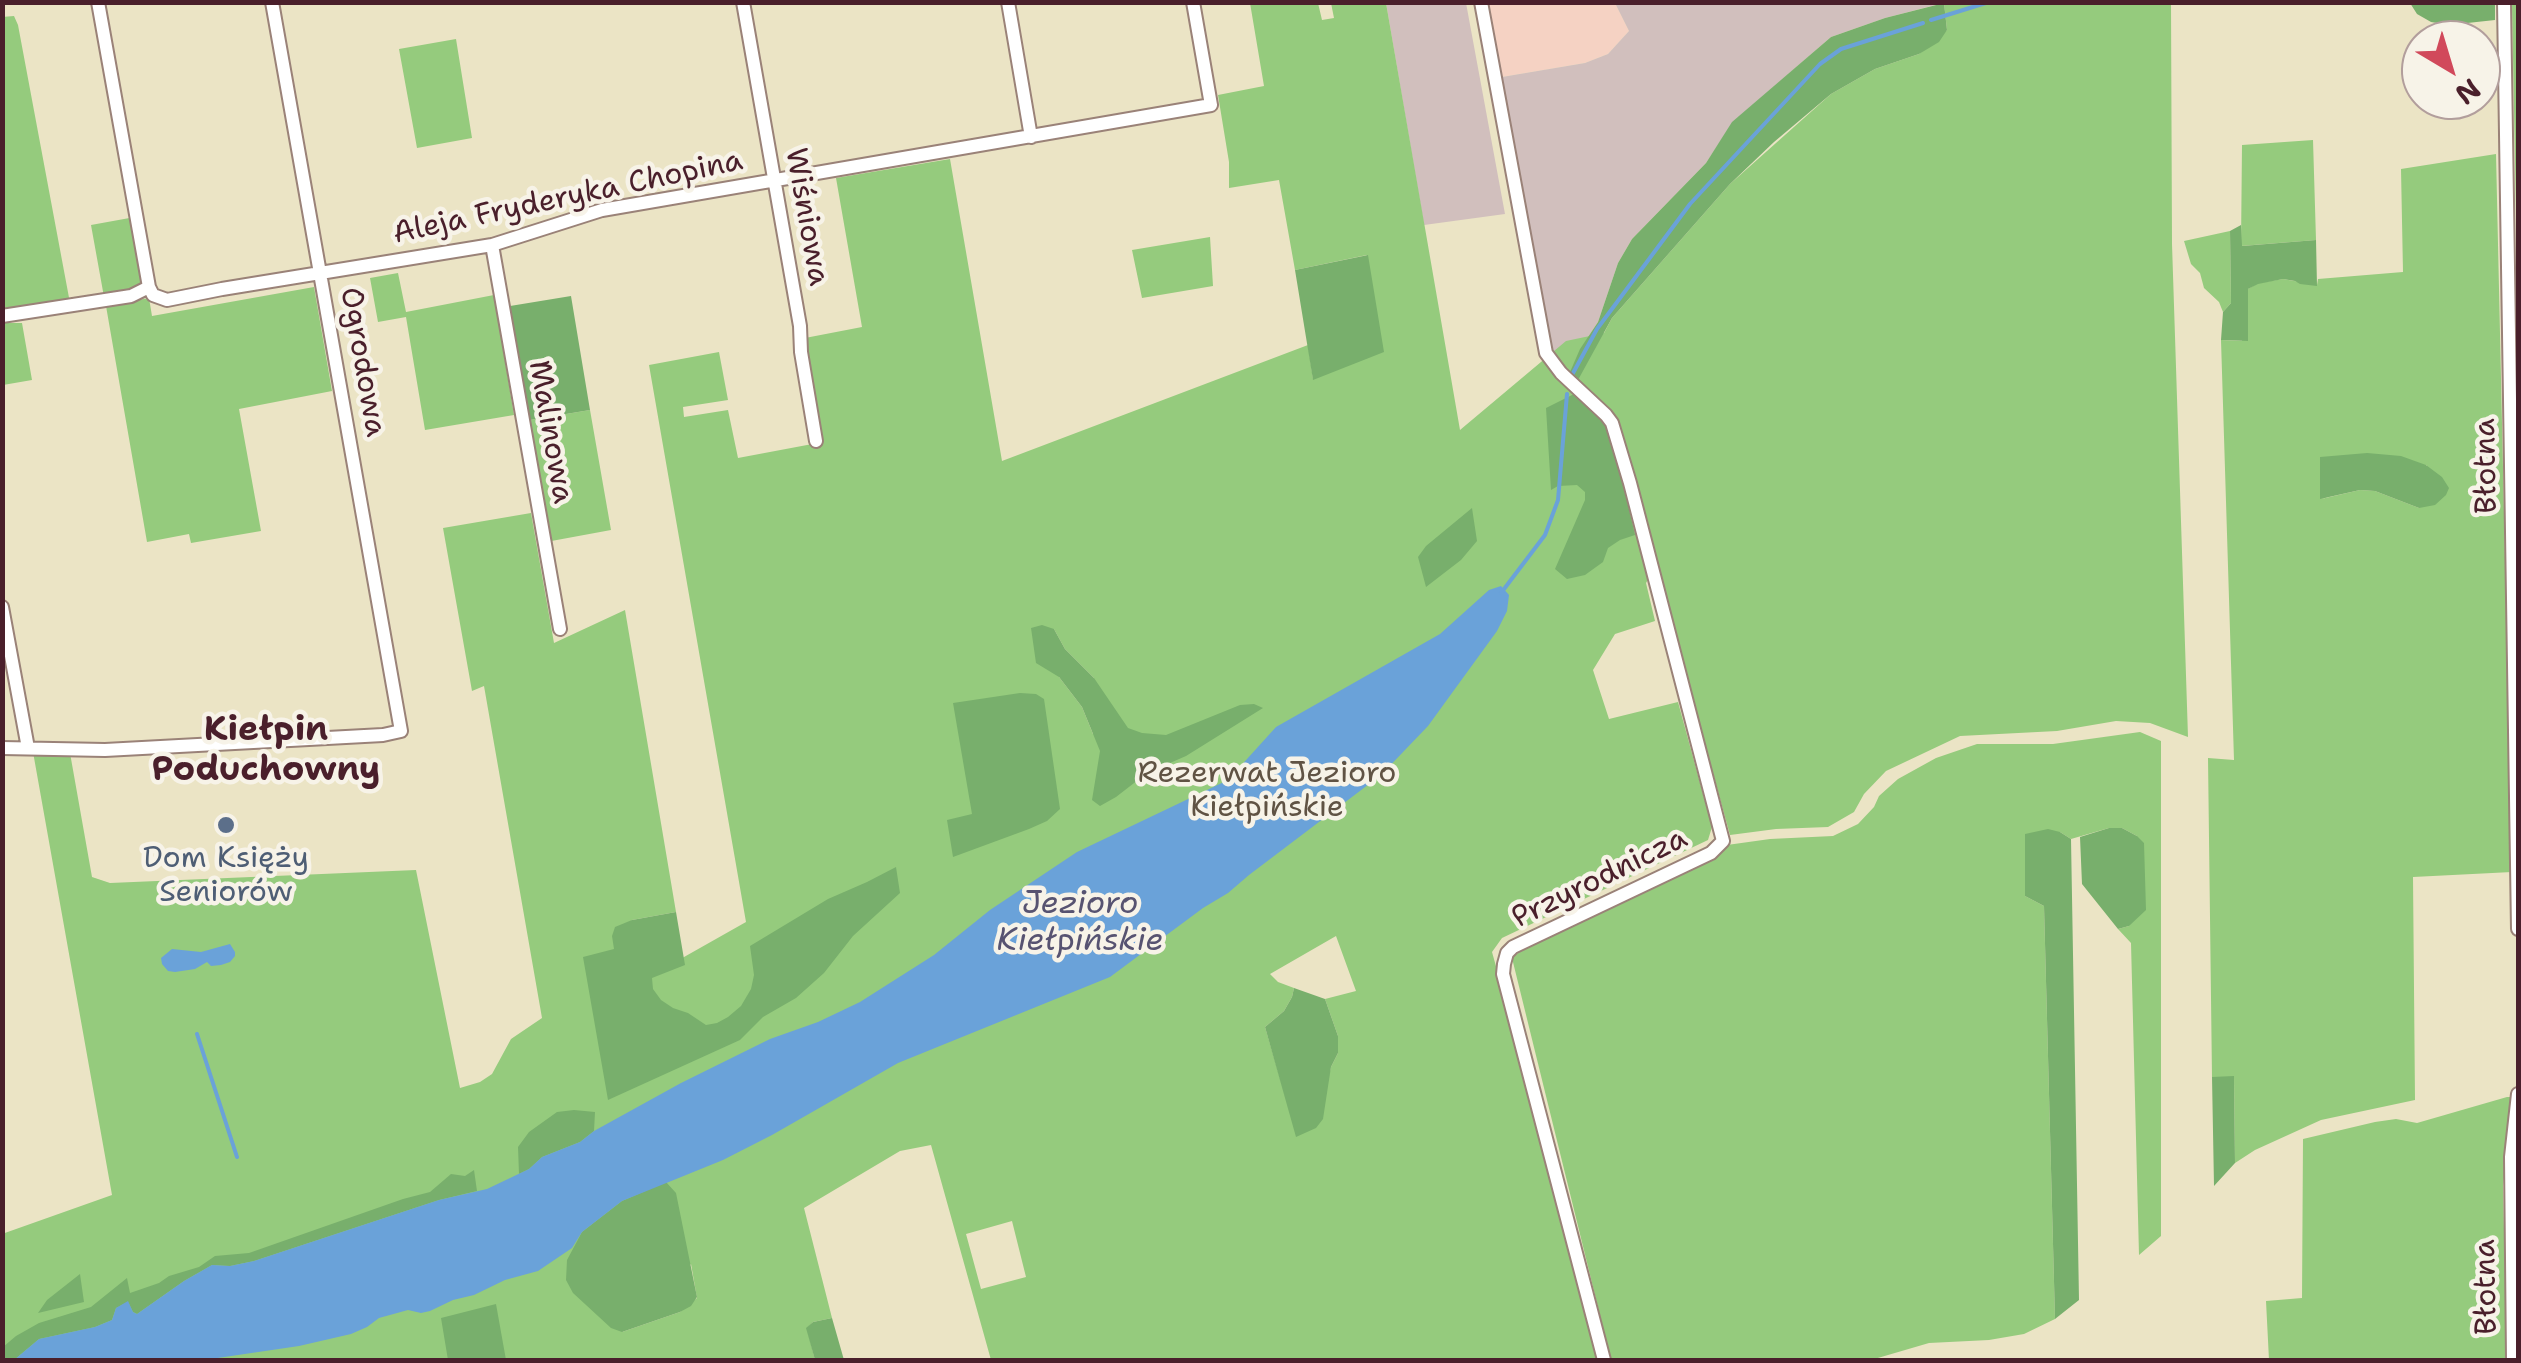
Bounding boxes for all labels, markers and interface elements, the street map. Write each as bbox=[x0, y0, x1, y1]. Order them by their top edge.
north arrow bbox=[2401, 20, 2501, 120]
text: N bbox=[2448, 70, 2489, 114]
street label: Aleja Fryderyka Chopina bbox=[390, 143, 746, 253]
street label: Wiśniowa bbox=[776, 145, 836, 289]
street label: Ogrodowa bbox=[331, 284, 393, 440]
street label: Malinowa bbox=[520, 358, 580, 506]
street label: Błotna bbox=[2468, 418, 2506, 514]
district label: Kiełpin Poduchowny bbox=[152, 710, 380, 792]
park label: Rezerwat Jezioro Kiełpińskie bbox=[1137, 756, 1397, 826]
marker: Dom Księży Seniorów bbox=[215, 814, 237, 836]
street label: Przyrodnicza bbox=[1506, 821, 1694, 937]
place label: Dom Księży Seniorów bbox=[143, 841, 309, 912]
water label: Jezioro Kiełpińskie bbox=[996, 886, 1164, 961]
street label: Błotna bbox=[2468, 1239, 2506, 1335]

